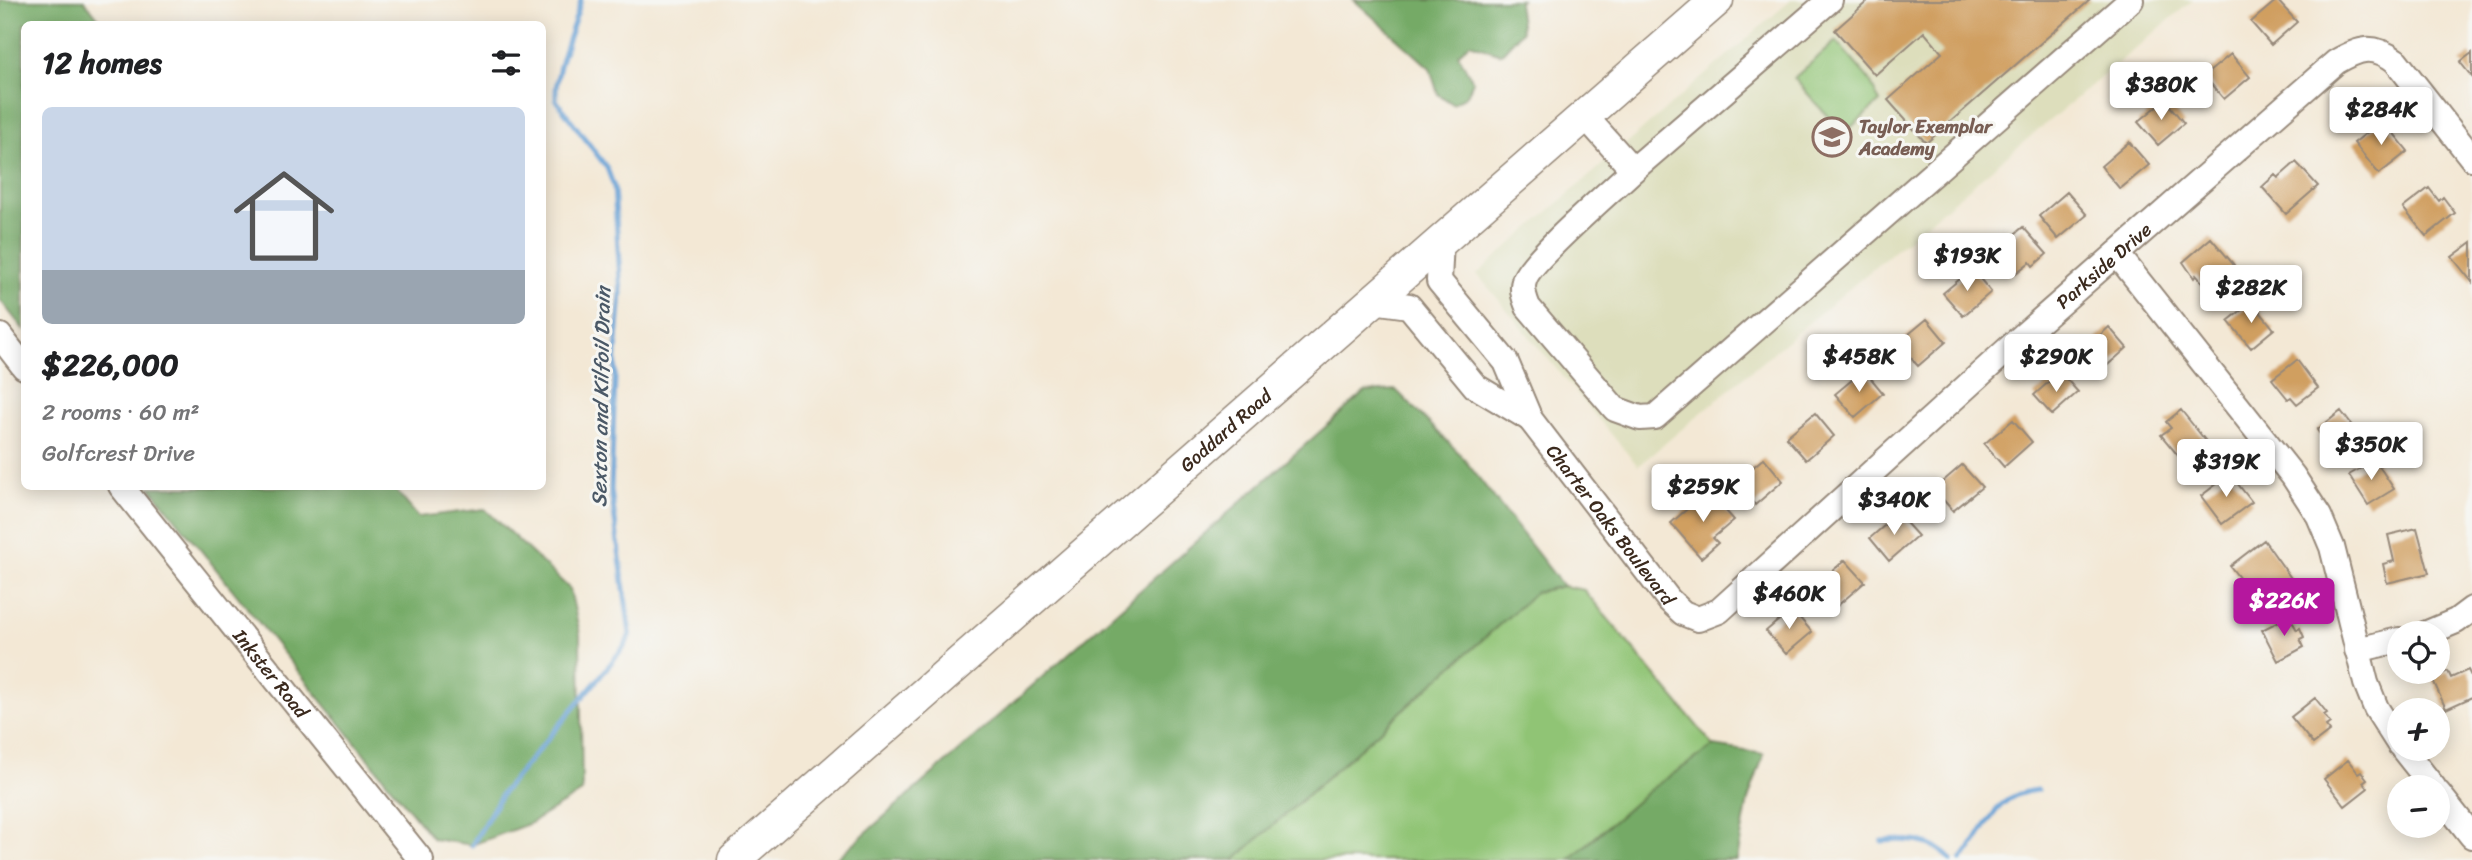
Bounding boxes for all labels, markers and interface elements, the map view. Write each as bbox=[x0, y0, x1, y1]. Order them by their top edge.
text: 12 homes bbox=[42, 36, 162, 90]
icon: filters bbox=[487, 44, 525, 82]
pin: $380K bbox=[2112, 62, 2210, 122]
text: $380K bbox=[2126, 64, 2196, 105]
pin: $284K bbox=[2332, 88, 2430, 147]
text: $284K bbox=[2346, 89, 2416, 130]
place label: Taylor Exemplar Academy bbox=[1858, 110, 1994, 165]
school or university icon: Taylor Exemplar Academy bbox=[1811, 116, 1853, 158]
icon: home bbox=[221, 153, 347, 279]
street label: Parkside Drive bbox=[2048, 214, 2160, 317]
pin: $193K bbox=[1918, 233, 2016, 293]
text: $193K bbox=[1934, 235, 2000, 276]
pin: $282K bbox=[2202, 266, 2300, 325]
text: $282K bbox=[2216, 267, 2286, 308]
water label: Sexton and Kilfoil Drain bbox=[580, 284, 622, 508]
pin: $458K bbox=[1810, 334, 1908, 394]
pin: $290K bbox=[2007, 334, 2105, 394]
text: $458K bbox=[1823, 336, 1895, 377]
text: $290K bbox=[2020, 336, 2092, 377]
text: $226,000 bbox=[42, 338, 179, 392]
street label: Goddard Road bbox=[1172, 380, 1280, 480]
text: 2 rooms · 60 m² bbox=[42, 392, 200, 433]
pin: $350K bbox=[2322, 422, 2420, 482]
text: $350K bbox=[2336, 424, 2406, 465]
text: Golfcrest Drive bbox=[42, 433, 195, 474]
street label: Charter Oaks Boulevard bbox=[1538, 437, 1685, 614]
pin: $319K bbox=[2177, 440, 2275, 499]
text: $319K bbox=[2193, 441, 2259, 482]
pin: $259K bbox=[1654, 464, 1752, 524]
text: $259K bbox=[1668, 466, 1738, 507]
pin: $340K bbox=[1845, 477, 1943, 537]
text: $340K bbox=[1858, 479, 1930, 520]
pin: $460K bbox=[1740, 572, 1838, 631]
text: $460K bbox=[1753, 573, 1825, 614]
pin: $226K bbox=[2235, 578, 2333, 638]
text: $226K bbox=[2249, 580, 2319, 621]
street label: Inkster Road bbox=[224, 621, 318, 727]
map controls bbox=[2387, 621, 2450, 838]
button: locate bbox=[2387, 621, 2450, 684]
button: + bbox=[2387, 698, 2450, 761]
button: − bbox=[2387, 775, 2450, 838]

